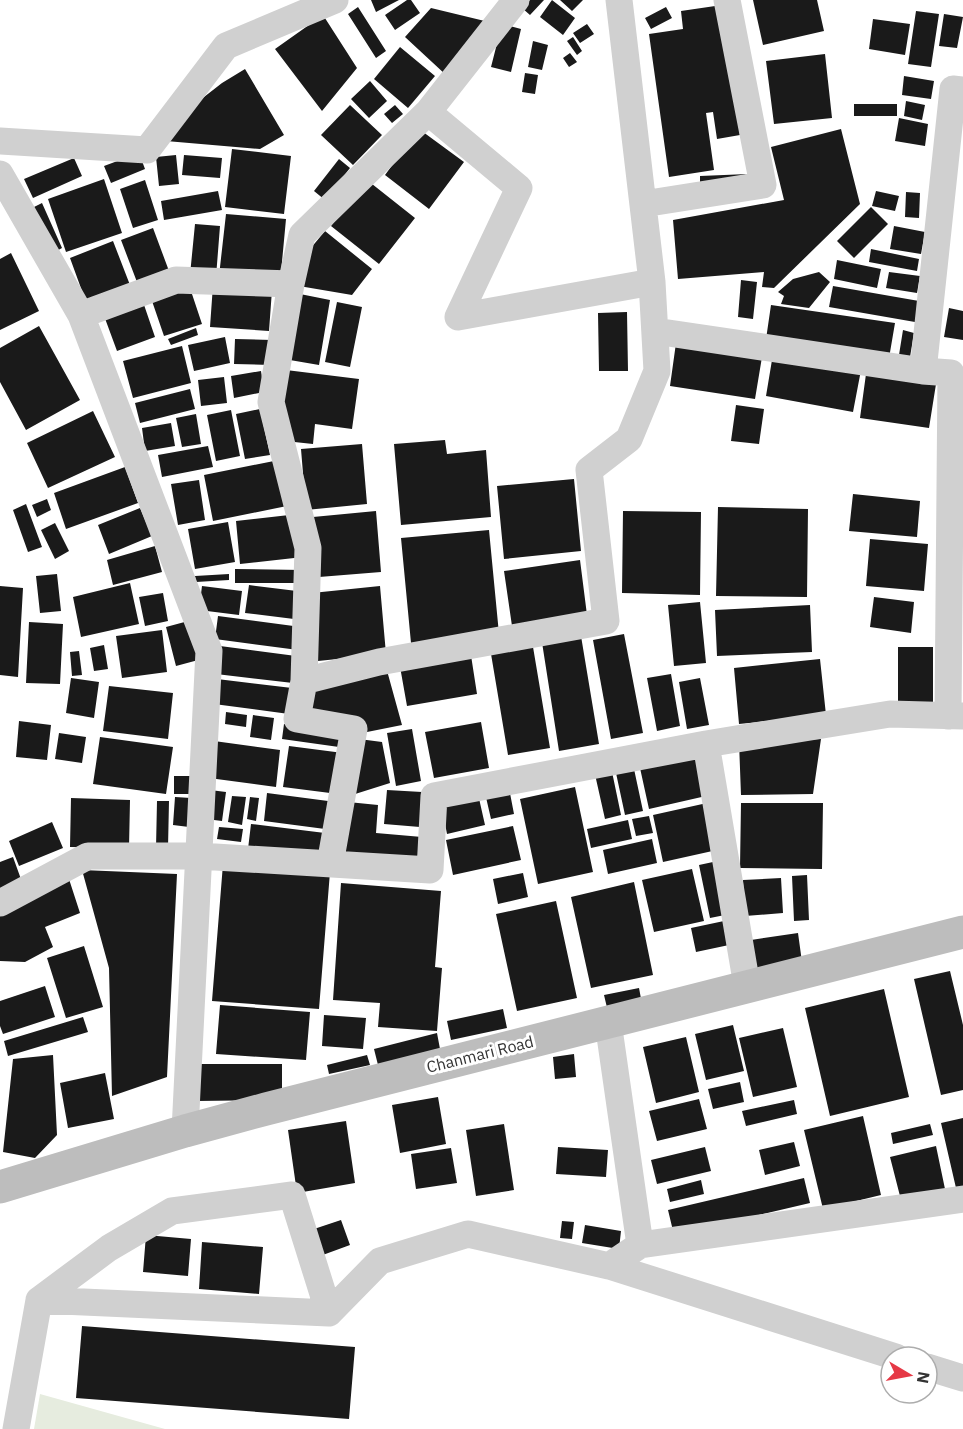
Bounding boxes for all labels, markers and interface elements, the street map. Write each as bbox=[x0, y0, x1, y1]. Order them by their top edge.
street label: Chanmari Road bbox=[424, 1031, 536, 1077]
north arrow bbox=[879, 1345, 939, 1405]
text: N bbox=[913, 1370, 935, 1385]

